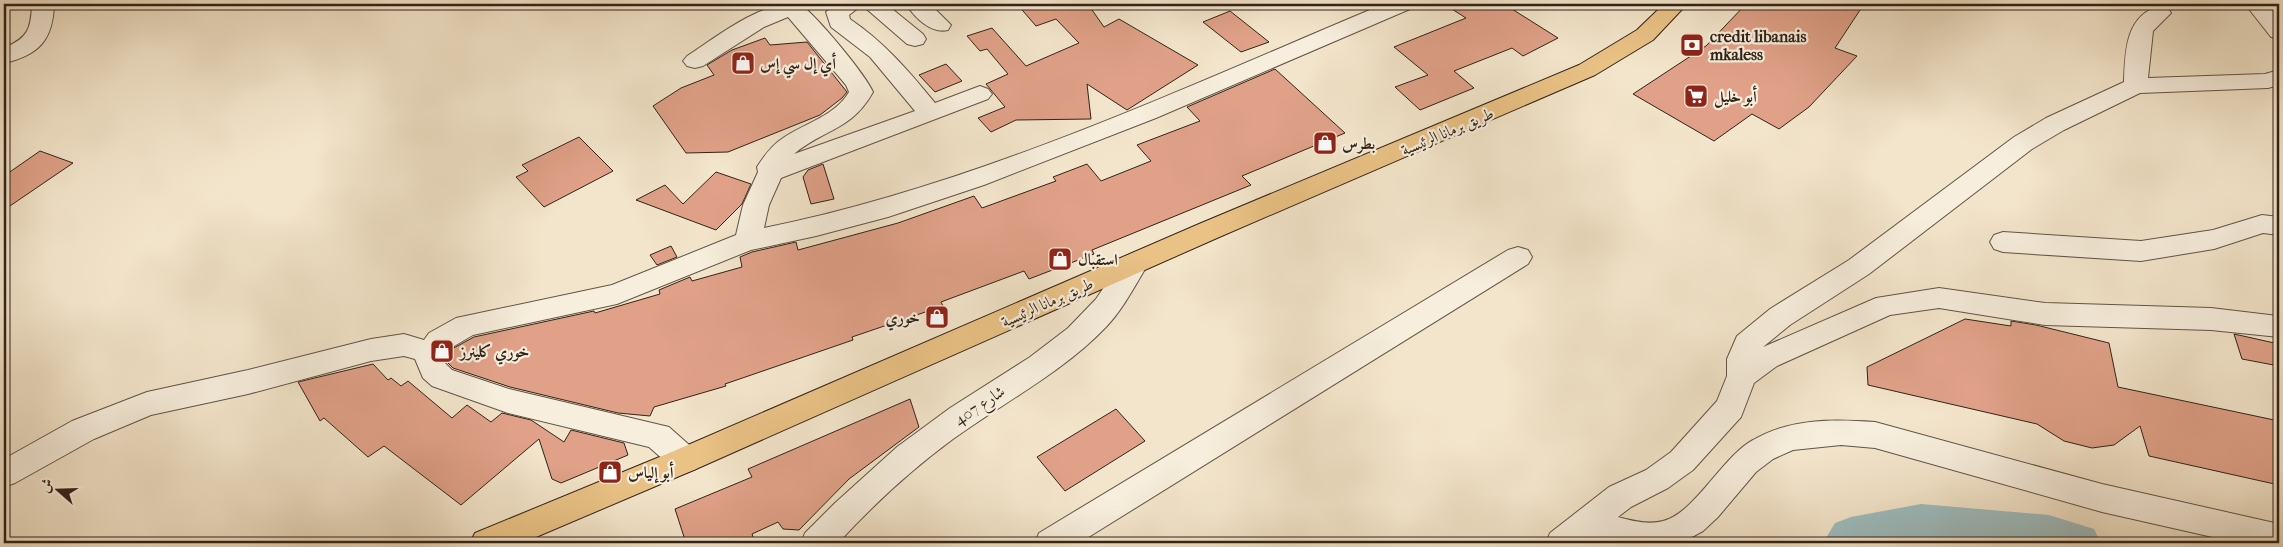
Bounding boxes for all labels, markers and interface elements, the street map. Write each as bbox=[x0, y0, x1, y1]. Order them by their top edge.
place label: credit libanais mkaless bbox=[1709, 27, 1806, 64]
bank icon: credit libanais mkaless bbox=[1679, 32, 1705, 58]
shop icon: أي إل سي إس bbox=[730, 50, 756, 76]
place label: أي إل سي إس bbox=[760, 52, 836, 79]
supermarket icon: أبو خليل bbox=[1683, 83, 1709, 109]
place label: أبو خليل bbox=[1714, 85, 1757, 108]
street label: طريق برمانا الرئيسية bbox=[1398, 103, 1497, 160]
shop icon: بطرس bbox=[1312, 130, 1338, 156]
place label: بطرس bbox=[1342, 134, 1375, 154]
shop icon: استقبال bbox=[1047, 246, 1073, 272]
place label: استقبال bbox=[1078, 250, 1118, 269]
street label: طريق برمانا الرئيسية bbox=[998, 274, 1097, 332]
shop icon: خوري bbox=[924, 304, 950, 330]
place label: خوري bbox=[885, 308, 920, 331]
shop icon: خوري كلينرز bbox=[429, 338, 455, 364]
place label: خوري كلينرز bbox=[458, 342, 530, 365]
street label: شارع 407 bbox=[950, 382, 1011, 433]
shop icon: أبو إلياس bbox=[597, 459, 623, 485]
place label: أبو إلياس bbox=[628, 461, 674, 484]
north arrow bbox=[32, 464, 82, 514]
text: ش bbox=[36, 476, 57, 495]

